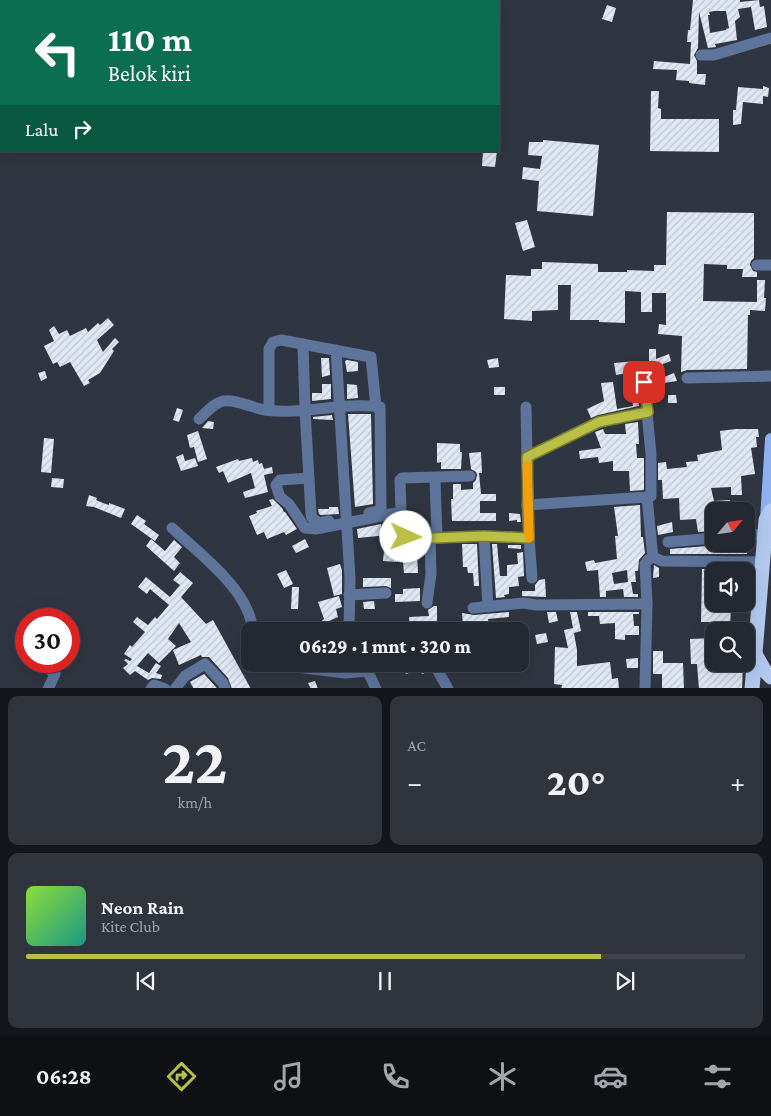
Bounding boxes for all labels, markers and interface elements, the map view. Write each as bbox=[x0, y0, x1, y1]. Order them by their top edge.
icon: left bbox=[25, 20, 90, 85]
text: 110 m bbox=[108, 20, 192, 59]
text: Belok kiri bbox=[108, 61, 191, 86]
icon: right bbox=[68, 115, 96, 143]
text: Lalu bbox=[25, 119, 58, 140]
pin bbox=[623, 361, 665, 403]
icon: arrive bbox=[630, 368, 658, 396]
north arrow bbox=[705, 502, 755, 552]
map controls bbox=[705, 502, 755, 672]
position arrow bbox=[379, 510, 431, 562]
button: sound bbox=[705, 562, 755, 612]
speed limit sign: 30 bbox=[15, 608, 80, 673]
button: search bbox=[705, 622, 755, 672]
text: 06:29 · 1 mnt · 320 m bbox=[299, 636, 471, 657]
text: 22 bbox=[162, 725, 227, 797]
text: AC bbox=[408, 737, 426, 754]
text: 20° bbox=[547, 761, 606, 803]
text: − bbox=[408, 767, 422, 798]
text: + bbox=[730, 767, 745, 798]
text: km/h bbox=[178, 794, 212, 811]
text: Neon Rain bbox=[101, 897, 184, 918]
text: Kite Club bbox=[101, 918, 160, 935]
icon: previous bbox=[132, 967, 160, 995]
icon: pause bbox=[371, 967, 399, 995]
icon: next bbox=[611, 967, 639, 995]
icon: directions bbox=[164, 1059, 199, 1094]
icon: music bbox=[271, 1059, 306, 1094]
icon: phone bbox=[378, 1059, 413, 1094]
icon: climate bbox=[485, 1059, 520, 1094]
icon: car bbox=[593, 1059, 628, 1094]
icon: filters bbox=[700, 1059, 735, 1094]
text: 06:28 bbox=[36, 1064, 92, 1089]

